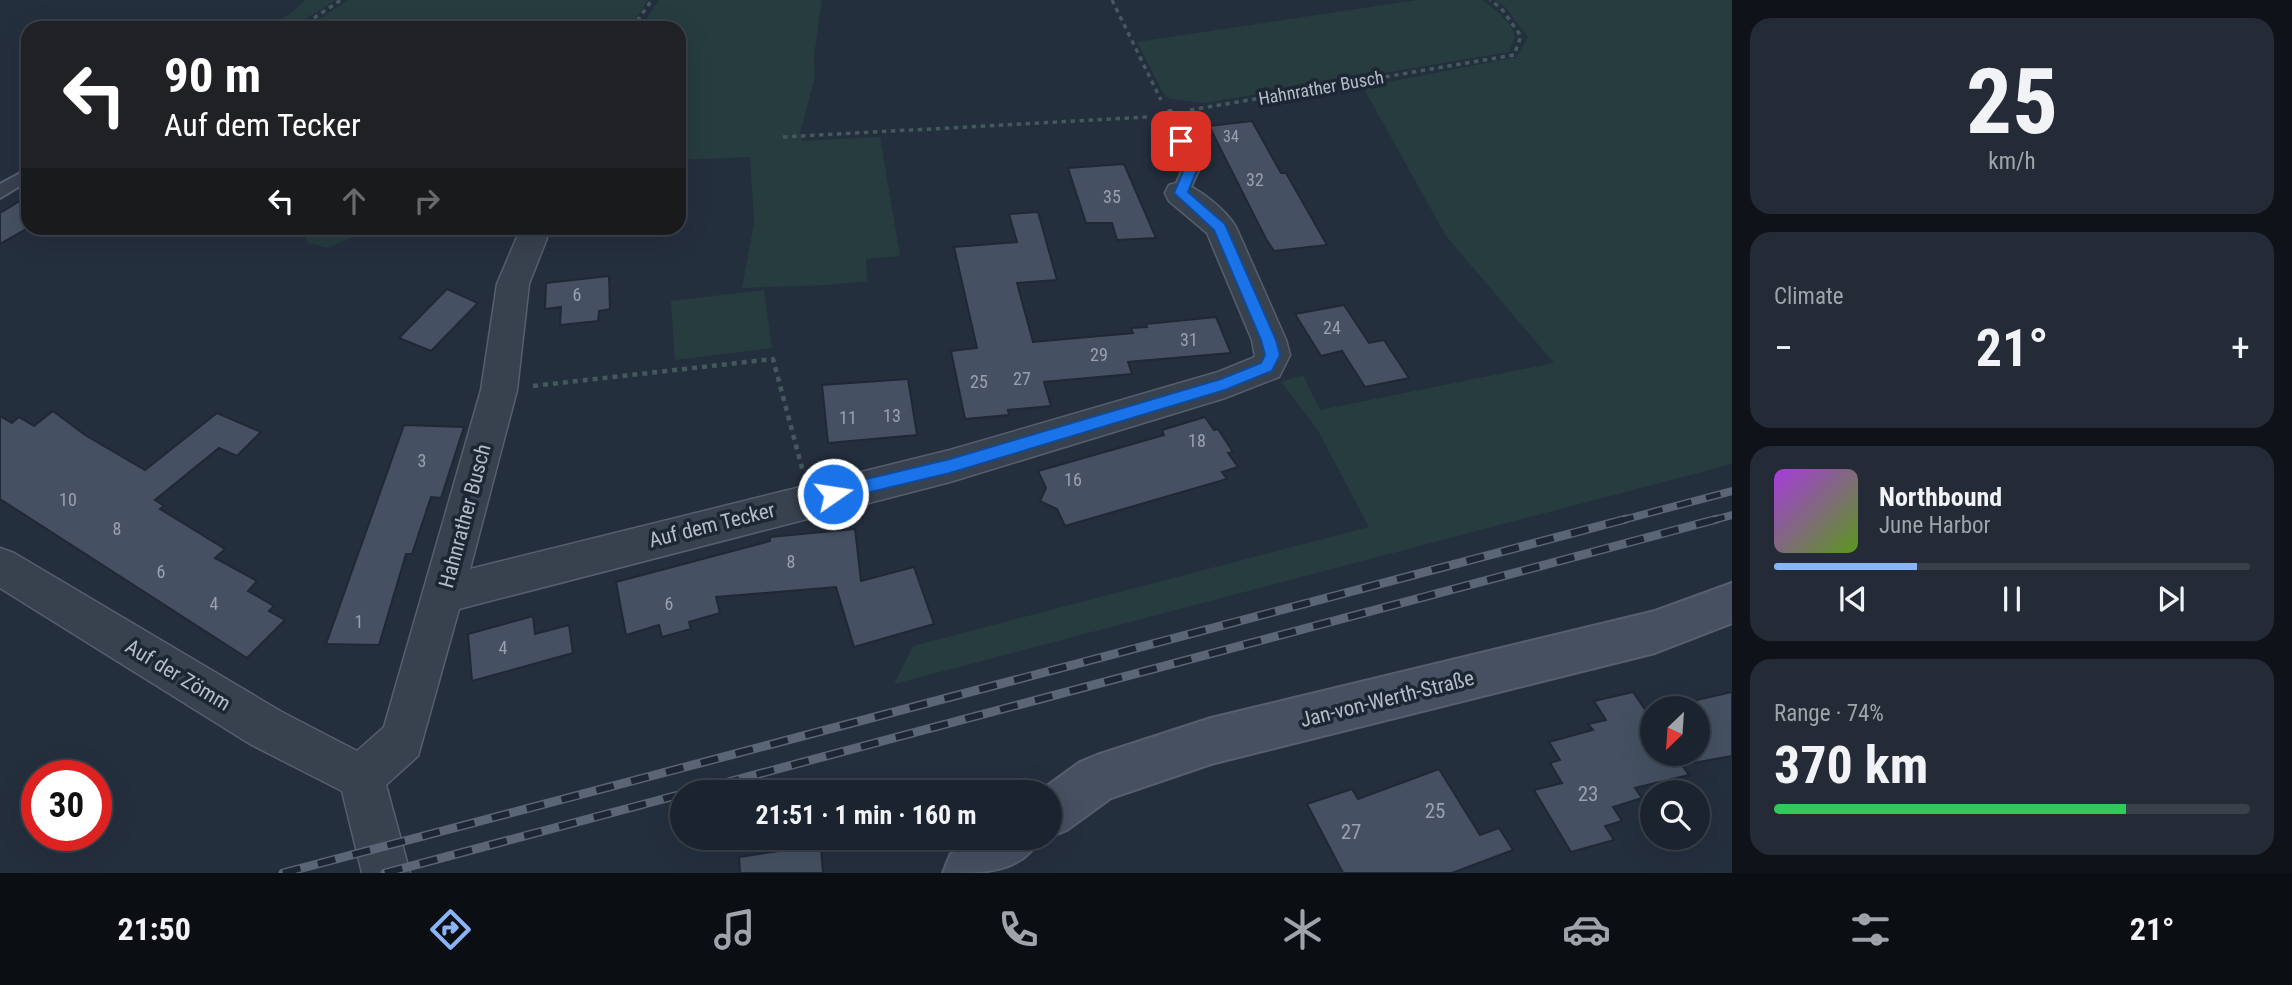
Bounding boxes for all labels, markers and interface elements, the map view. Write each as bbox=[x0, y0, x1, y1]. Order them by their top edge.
text: 90 m bbox=[164, 47, 261, 104]
icon: left bbox=[49, 49, 140, 140]
text: 25 bbox=[1966, 49, 2058, 155]
street label: Hahnrather Busch bbox=[1257, 66, 1385, 109]
text: Auf dem Tecker bbox=[164, 106, 361, 144]
pin bbox=[1151, 111, 1211, 171]
icon: arrive bbox=[1162, 122, 1200, 160]
house number: 34 bbox=[1223, 127, 1239, 146]
text: km/h bbox=[1988, 148, 2036, 175]
house number: 32 bbox=[1246, 169, 1264, 190]
icon: left bbox=[262, 182, 300, 220]
icon: ahead bbox=[335, 182, 373, 220]
icon: right bbox=[408, 182, 446, 220]
house number: 35 bbox=[1103, 186, 1121, 207]
text: Climate bbox=[1774, 283, 1844, 310]
house number: 6 bbox=[573, 284, 581, 305]
house number: 24 bbox=[1323, 317, 1341, 338]
text: 21° bbox=[1976, 318, 2048, 379]
text: − bbox=[1774, 326, 1793, 370]
text: + bbox=[2231, 326, 2250, 370]
house number: 31 bbox=[1180, 329, 1198, 350]
house number: 29 bbox=[1090, 344, 1108, 365]
house number: 27 bbox=[1013, 368, 1031, 389]
house number: 25 bbox=[970, 371, 988, 392]
house number: 13 bbox=[883, 405, 901, 426]
house number: 11 bbox=[839, 407, 857, 428]
house number: 18 bbox=[1188, 430, 1206, 451]
street label: Hahnrather Busch bbox=[434, 441, 496, 591]
house number: 3 bbox=[418, 450, 426, 471]
position arrow bbox=[796, 457, 870, 531]
house number: 16 bbox=[1064, 469, 1082, 490]
text: Northbound bbox=[1879, 482, 2002, 512]
house number: 10 bbox=[59, 489, 77, 510]
street label: Auf dem Tecker bbox=[646, 498, 778, 552]
text: June Harbor bbox=[1879, 512, 1991, 539]
house number: 8 bbox=[113, 518, 121, 539]
house number: 8 bbox=[787, 551, 795, 572]
house number: 6 bbox=[157, 561, 165, 582]
icon: previous bbox=[1834, 580, 1872, 618]
icon: pause bbox=[1993, 580, 2031, 618]
icon: next bbox=[2152, 580, 2190, 618]
house number: 4 bbox=[210, 593, 219, 614]
house number: 6 bbox=[665, 593, 673, 614]
house number: 1 bbox=[355, 611, 363, 632]
street label: Auf der Zömm bbox=[121, 634, 235, 716]
house number: 4 bbox=[499, 637, 508, 658]
street label: Jan-von-Werth-Straße bbox=[1298, 666, 1477, 732]
north arrow bbox=[1640, 696, 1710, 766]
map controls bbox=[1640, 696, 1710, 850]
text: Range · 74% bbox=[1774, 700, 1884, 727]
text: 370 km bbox=[1774, 735, 1928, 796]
speed limit sign: 30 bbox=[21, 760, 112, 851]
button: search bbox=[1640, 780, 1710, 850]
house number: 23 bbox=[1578, 782, 1598, 806]
house number: 25 bbox=[1425, 799, 1445, 823]
text: 21:51 · 1 min · 160 m bbox=[756, 800, 976, 830]
house number: 27 bbox=[1341, 820, 1361, 844]
icon: directions bbox=[426, 905, 475, 954]
icon: music bbox=[710, 905, 759, 954]
icon: phone bbox=[994, 905, 1043, 954]
icon: climate bbox=[1278, 905, 1327, 954]
icon: car bbox=[1562, 905, 1611, 954]
icon: filters bbox=[1846, 905, 1895, 954]
text: 21:50 bbox=[117, 910, 191, 948]
text: 21° bbox=[2130, 910, 2174, 948]

